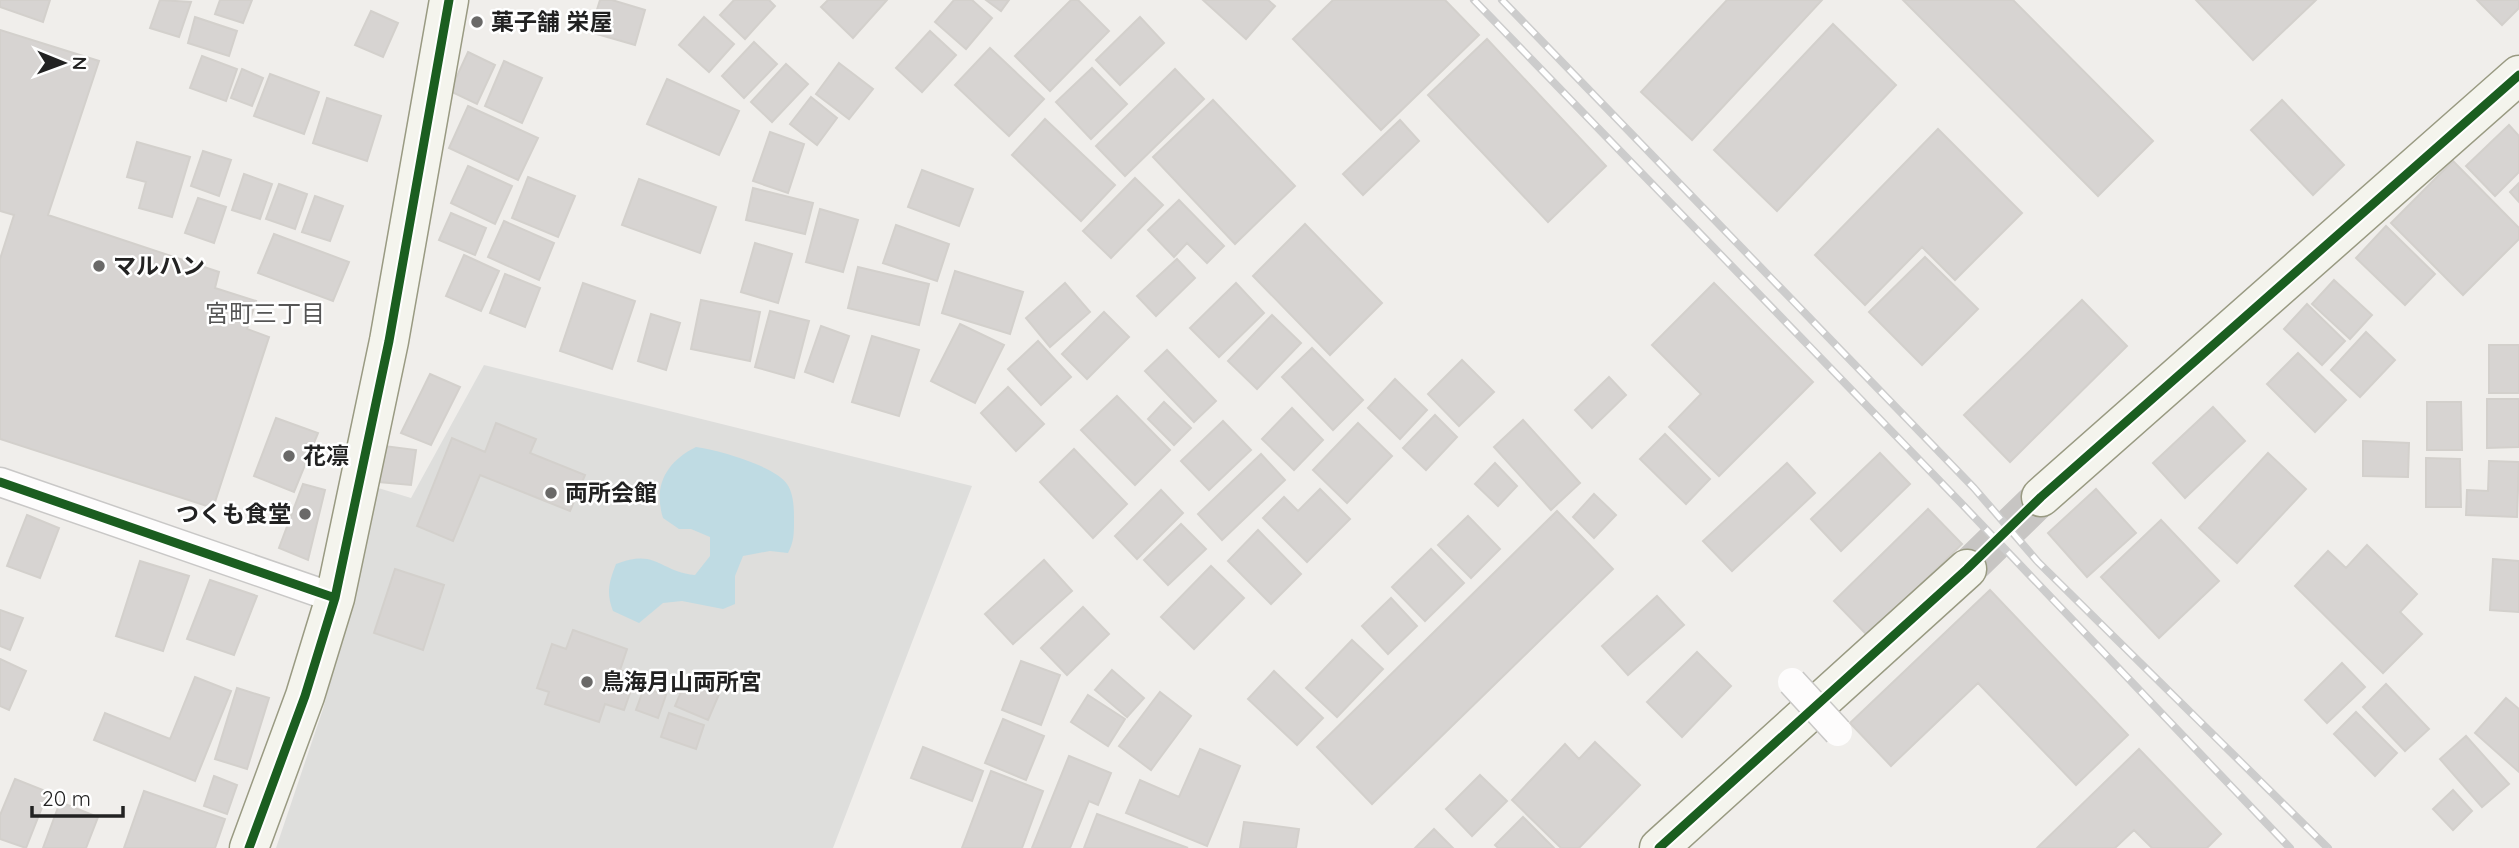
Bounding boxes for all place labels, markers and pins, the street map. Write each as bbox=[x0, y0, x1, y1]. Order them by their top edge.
place label: 菓子舗 栄屋 bbox=[491, 7, 612, 36]
marker: 菓子舗 栄屋 bbox=[469, 14, 485, 30]
place label: マルハン bbox=[113, 251, 205, 280]
marker: マルハン bbox=[91, 258, 107, 274]
place label: 花凛 bbox=[303, 441, 349, 470]
marker: 花凛 bbox=[281, 448, 297, 464]
place label: 両所会館 bbox=[565, 478, 657, 507]
marker: 両所会館 bbox=[543, 485, 559, 501]
place label: つくも食堂 bbox=[176, 499, 291, 528]
marker: つくも食堂 bbox=[297, 506, 313, 522]
place label: 鳥海月山両所宮 bbox=[601, 667, 762, 696]
marker: 鳥海月山両所宮 bbox=[579, 674, 595, 690]

